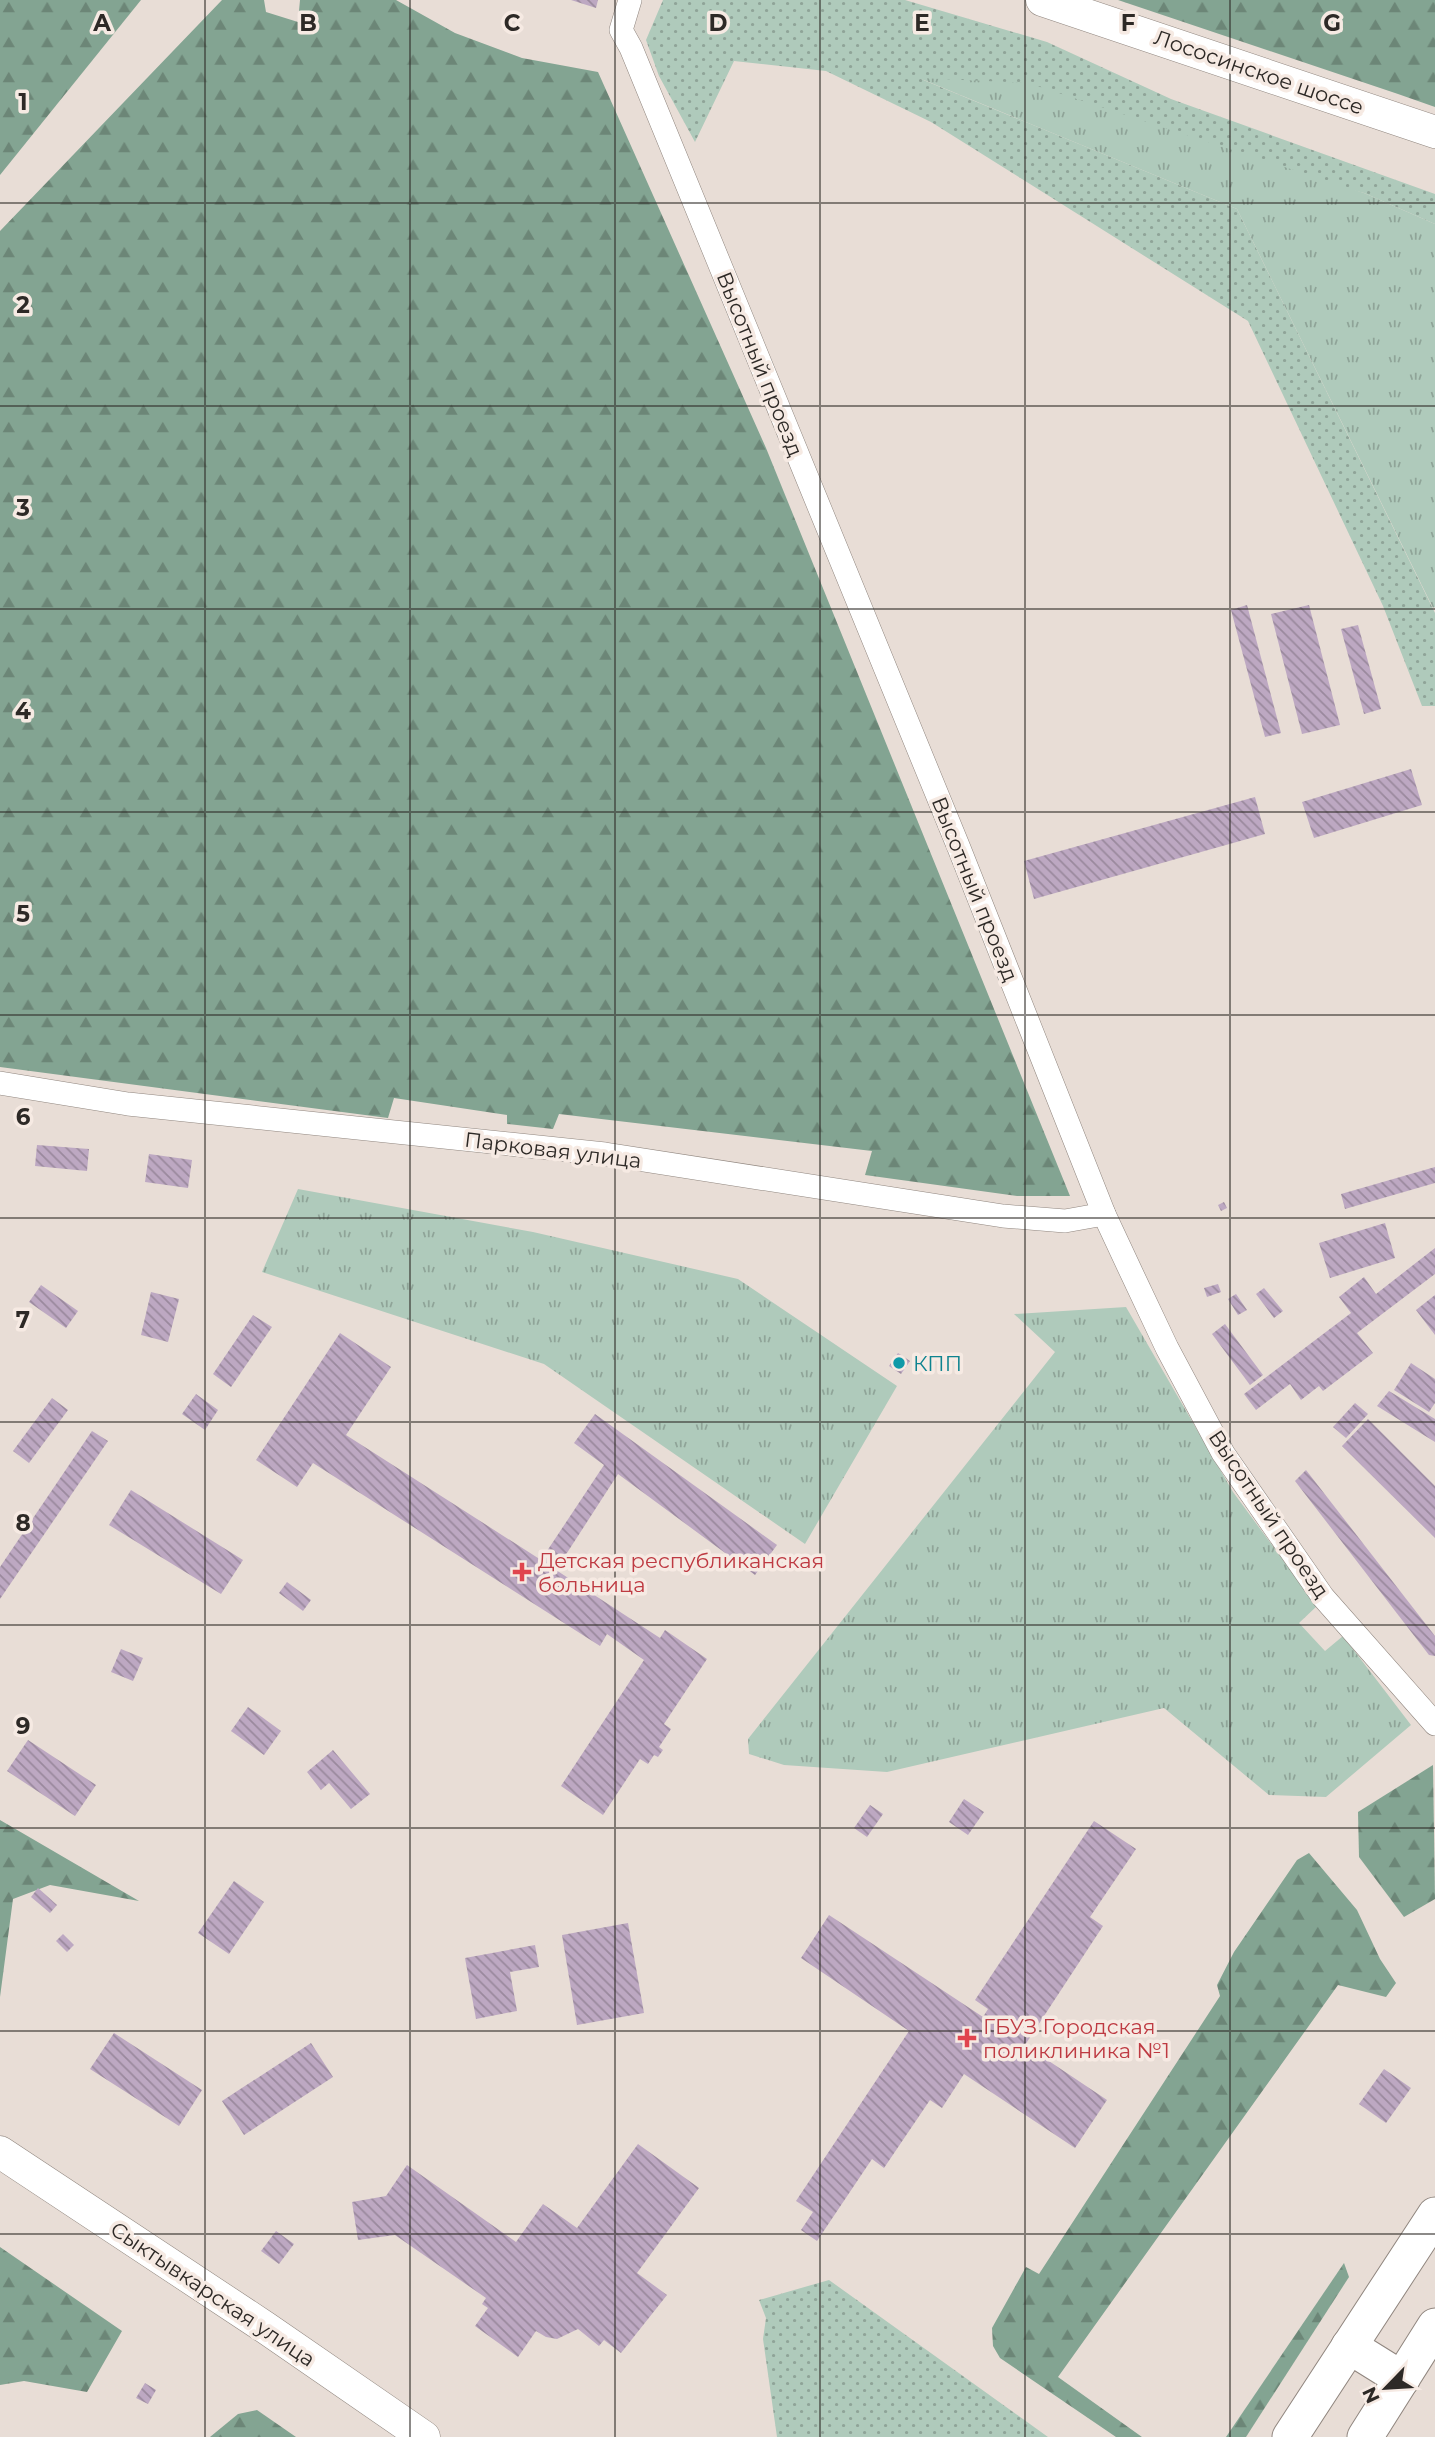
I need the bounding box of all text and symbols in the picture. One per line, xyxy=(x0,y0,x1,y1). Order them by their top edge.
text: A xyxy=(92,9,111,37)
text: B xyxy=(299,9,317,37)
text: C xyxy=(504,9,521,37)
text: D xyxy=(709,9,728,37)
text: E xyxy=(914,9,930,37)
text: F xyxy=(1121,9,1136,37)
text: G xyxy=(1323,9,1341,37)
street label: Лососинское шоссе xyxy=(1151,24,1367,120)
text: 1 xyxy=(18,88,28,116)
street label: Высотный проезд xyxy=(711,268,809,460)
text: 2 xyxy=(16,291,30,319)
text: 3 xyxy=(15,494,30,522)
text: 4 xyxy=(15,697,31,725)
street label: Высотный проезд xyxy=(926,793,1024,985)
text: 5 xyxy=(16,900,30,928)
text: 6 xyxy=(16,1103,31,1131)
street label: Парковая улица xyxy=(463,1127,643,1173)
text: 7 xyxy=(16,1306,30,1334)
place label: КПП xyxy=(913,1351,962,1376)
marker: КПП xyxy=(891,1355,907,1371)
street label: Высотный проезд xyxy=(1204,1425,1334,1603)
text: 8 xyxy=(15,1509,31,1537)
place label: Детская республиканская больница xyxy=(538,1548,824,1597)
marker: Детская республиканская больница xyxy=(512,1562,532,1582)
text: 9 xyxy=(16,1712,30,1740)
place label: ГБУЗ Городская поликлиника №1 xyxy=(983,2014,1170,2063)
marker: ГБУЗ Городская поликлиника №1 xyxy=(957,2028,977,2048)
street label: Сыктывкарская улица xyxy=(106,2216,320,2372)
north arrow xyxy=(1351,2353,1421,2423)
text: N xyxy=(1357,2383,1385,2407)

